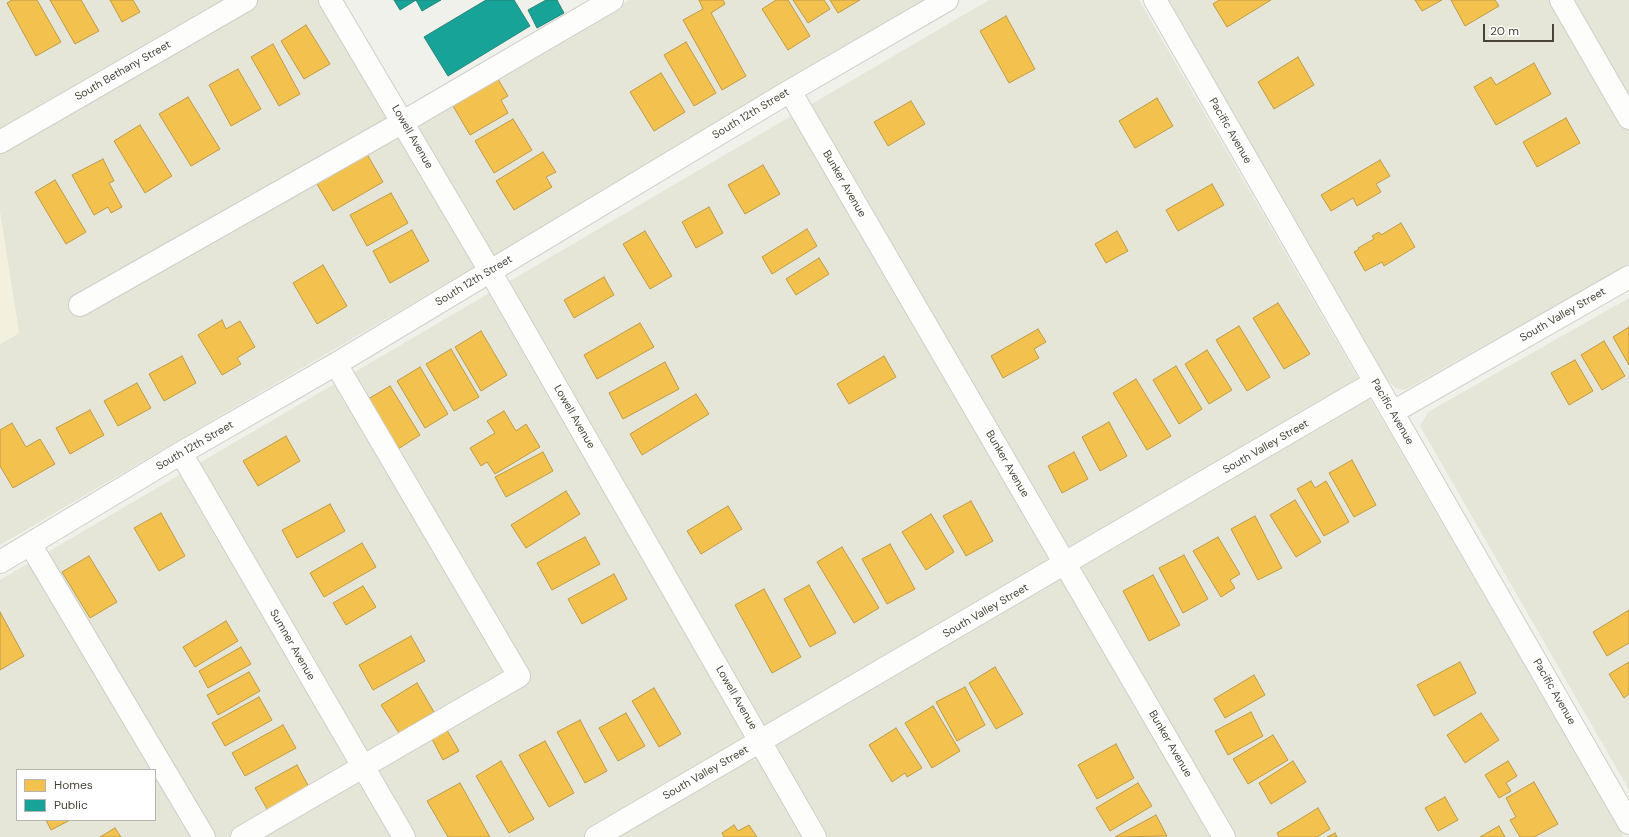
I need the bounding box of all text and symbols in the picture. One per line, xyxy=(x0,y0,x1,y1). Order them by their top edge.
scale bar xyxy=(1485,16,1556,42)
text: 20 m xyxy=(1490,23,1519,39)
street label: South Bethany Street xyxy=(73,38,173,104)
street label: South 12th Street xyxy=(710,86,792,142)
street label: Pacific Avenue xyxy=(1206,96,1254,166)
street label: Lowell Avenue xyxy=(388,103,436,171)
street label: Bunker Avenue xyxy=(820,148,868,220)
street label: South 12th Street xyxy=(433,253,515,309)
street label: South Valley Street xyxy=(1518,285,1608,345)
street label: Pacific Avenue xyxy=(1368,377,1416,447)
street label: Lowell Avenue xyxy=(550,383,598,451)
street label: South Valley Street xyxy=(1221,417,1311,477)
street label: South 12th Street xyxy=(154,418,236,474)
street label: Bunker Avenue xyxy=(983,428,1031,500)
street label: South Valley Street xyxy=(941,581,1031,641)
street label: Sumner Avenue xyxy=(266,607,318,683)
street label: Pacific Avenue xyxy=(1530,657,1578,727)
street label: Lowell Avenue xyxy=(712,664,760,732)
street label: Bunker Avenue xyxy=(1146,708,1194,780)
street label: South Valley Street xyxy=(661,743,751,803)
legend xyxy=(16,769,156,821)
text: Homes xyxy=(54,777,93,793)
text: Public xyxy=(54,797,88,813)

